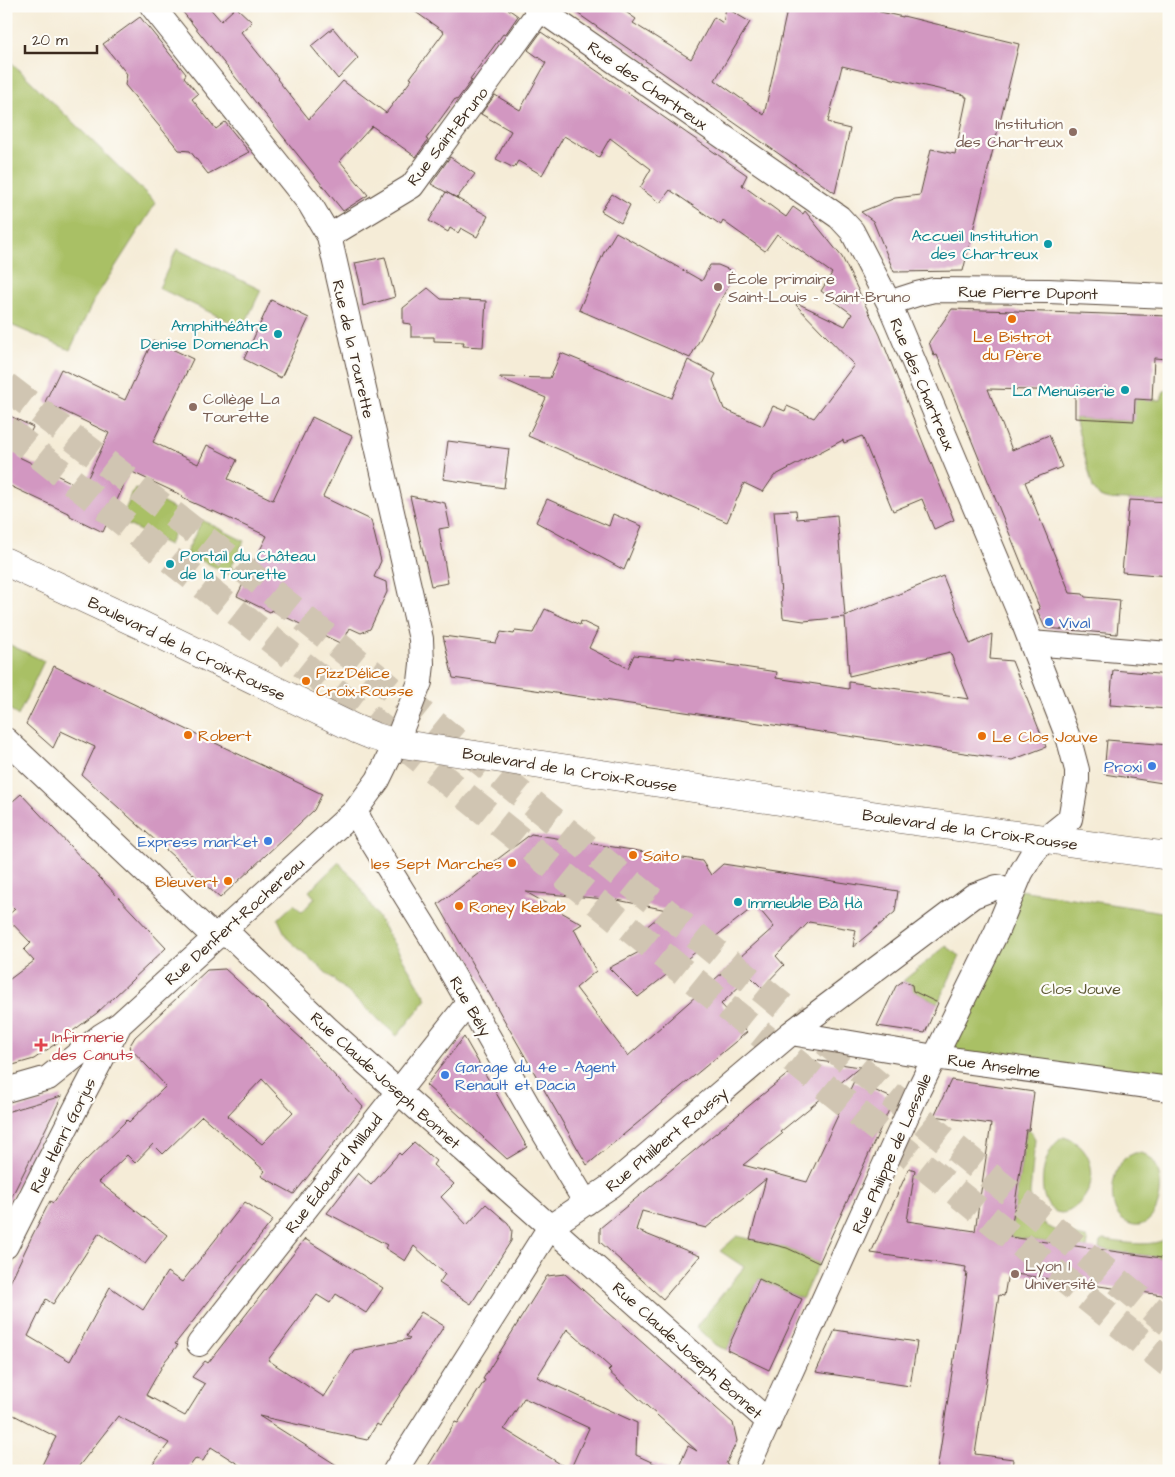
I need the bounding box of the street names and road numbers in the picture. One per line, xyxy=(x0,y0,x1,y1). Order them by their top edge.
street label: Rue des Chartreux xyxy=(583,36,712,136)
street label: Rue Saint-Bruno xyxy=(402,82,493,191)
street label: Rue de la Tourette xyxy=(326,278,380,421)
street label: Rue Pierre Dupont xyxy=(958,281,1098,305)
street label: Rue des Chartreux xyxy=(884,315,960,454)
street label: Boulevard de la Croix-Rousse xyxy=(84,591,289,707)
street label: Boulevard de la Croix-Rousse xyxy=(461,742,679,798)
street label: Boulevard de la Croix-Rousse xyxy=(861,804,1079,856)
street label: Rue Denfert-Rochereau xyxy=(160,853,309,990)
street label: Rue Bély xyxy=(443,972,496,1041)
street label: Rue Claude-Joseph Bonnet xyxy=(305,1007,466,1155)
street label: Rue Anselme xyxy=(946,1049,1042,1083)
street label: Rue Philippe de Lassalle xyxy=(847,1069,937,1237)
street label: Rue Henri Gorjus xyxy=(24,1074,101,1197)
street label: Rue Philibert Roussy xyxy=(601,1082,733,1198)
street label: Rue Édouard Millaud xyxy=(280,1109,387,1238)
street label: Rue Claude-Joseph Bonnet xyxy=(607,1277,768,1425)

